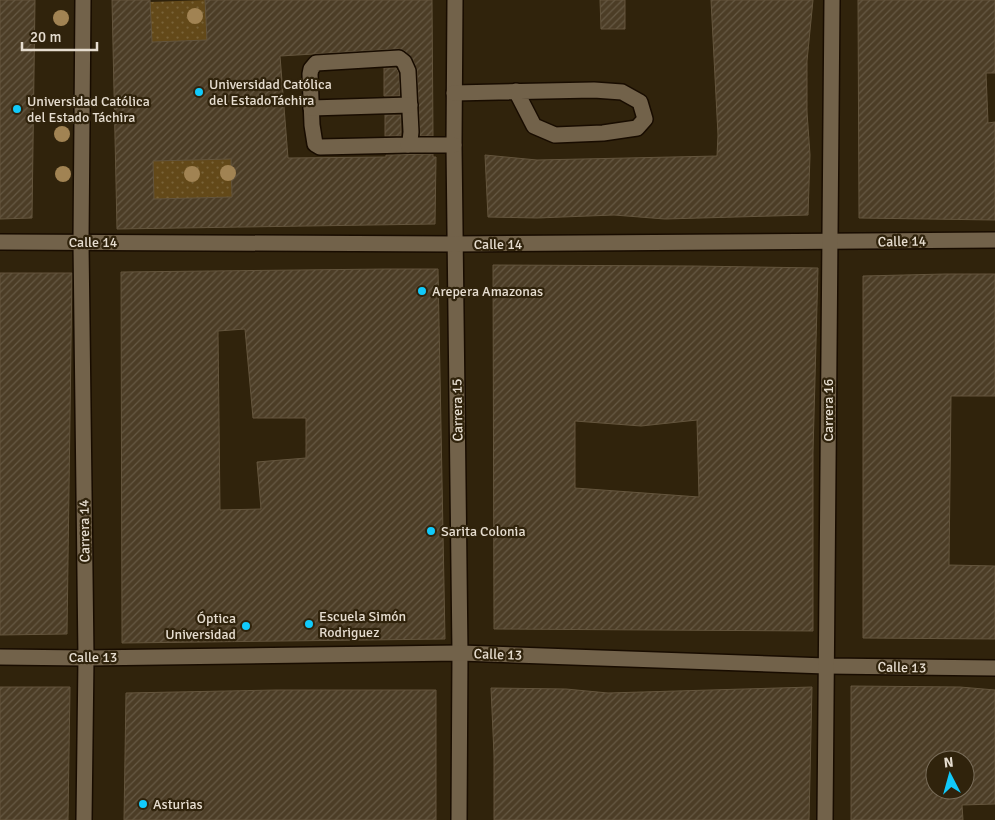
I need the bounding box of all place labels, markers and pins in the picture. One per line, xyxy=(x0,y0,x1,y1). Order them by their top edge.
place label: Universidad Católica del EstadoTáchira xyxy=(209,76,332,109)
marker: Universidad Católica del EstadoTáchira xyxy=(193,86,205,98)
place label: Universidad Católica del Estado Táchira xyxy=(27,93,150,126)
marker: Universidad Católica del Estado Táchira xyxy=(11,103,23,115)
place label: Arepera Amazonas xyxy=(432,283,543,300)
marker: Arepera Amazonas xyxy=(416,285,428,297)
place label: Sarita Colonia xyxy=(441,523,525,540)
marker: Sarita Colonia xyxy=(425,525,437,537)
place label: Escuela Simón Rodriguez xyxy=(319,608,406,641)
place label: Óptica Universidad xyxy=(165,610,236,643)
marker: Escuela Simón Rodriguez xyxy=(303,618,315,630)
marker: Óptica Universidad xyxy=(240,620,252,632)
place label: Asturias xyxy=(153,796,203,813)
marker: Asturias xyxy=(137,798,149,810)

